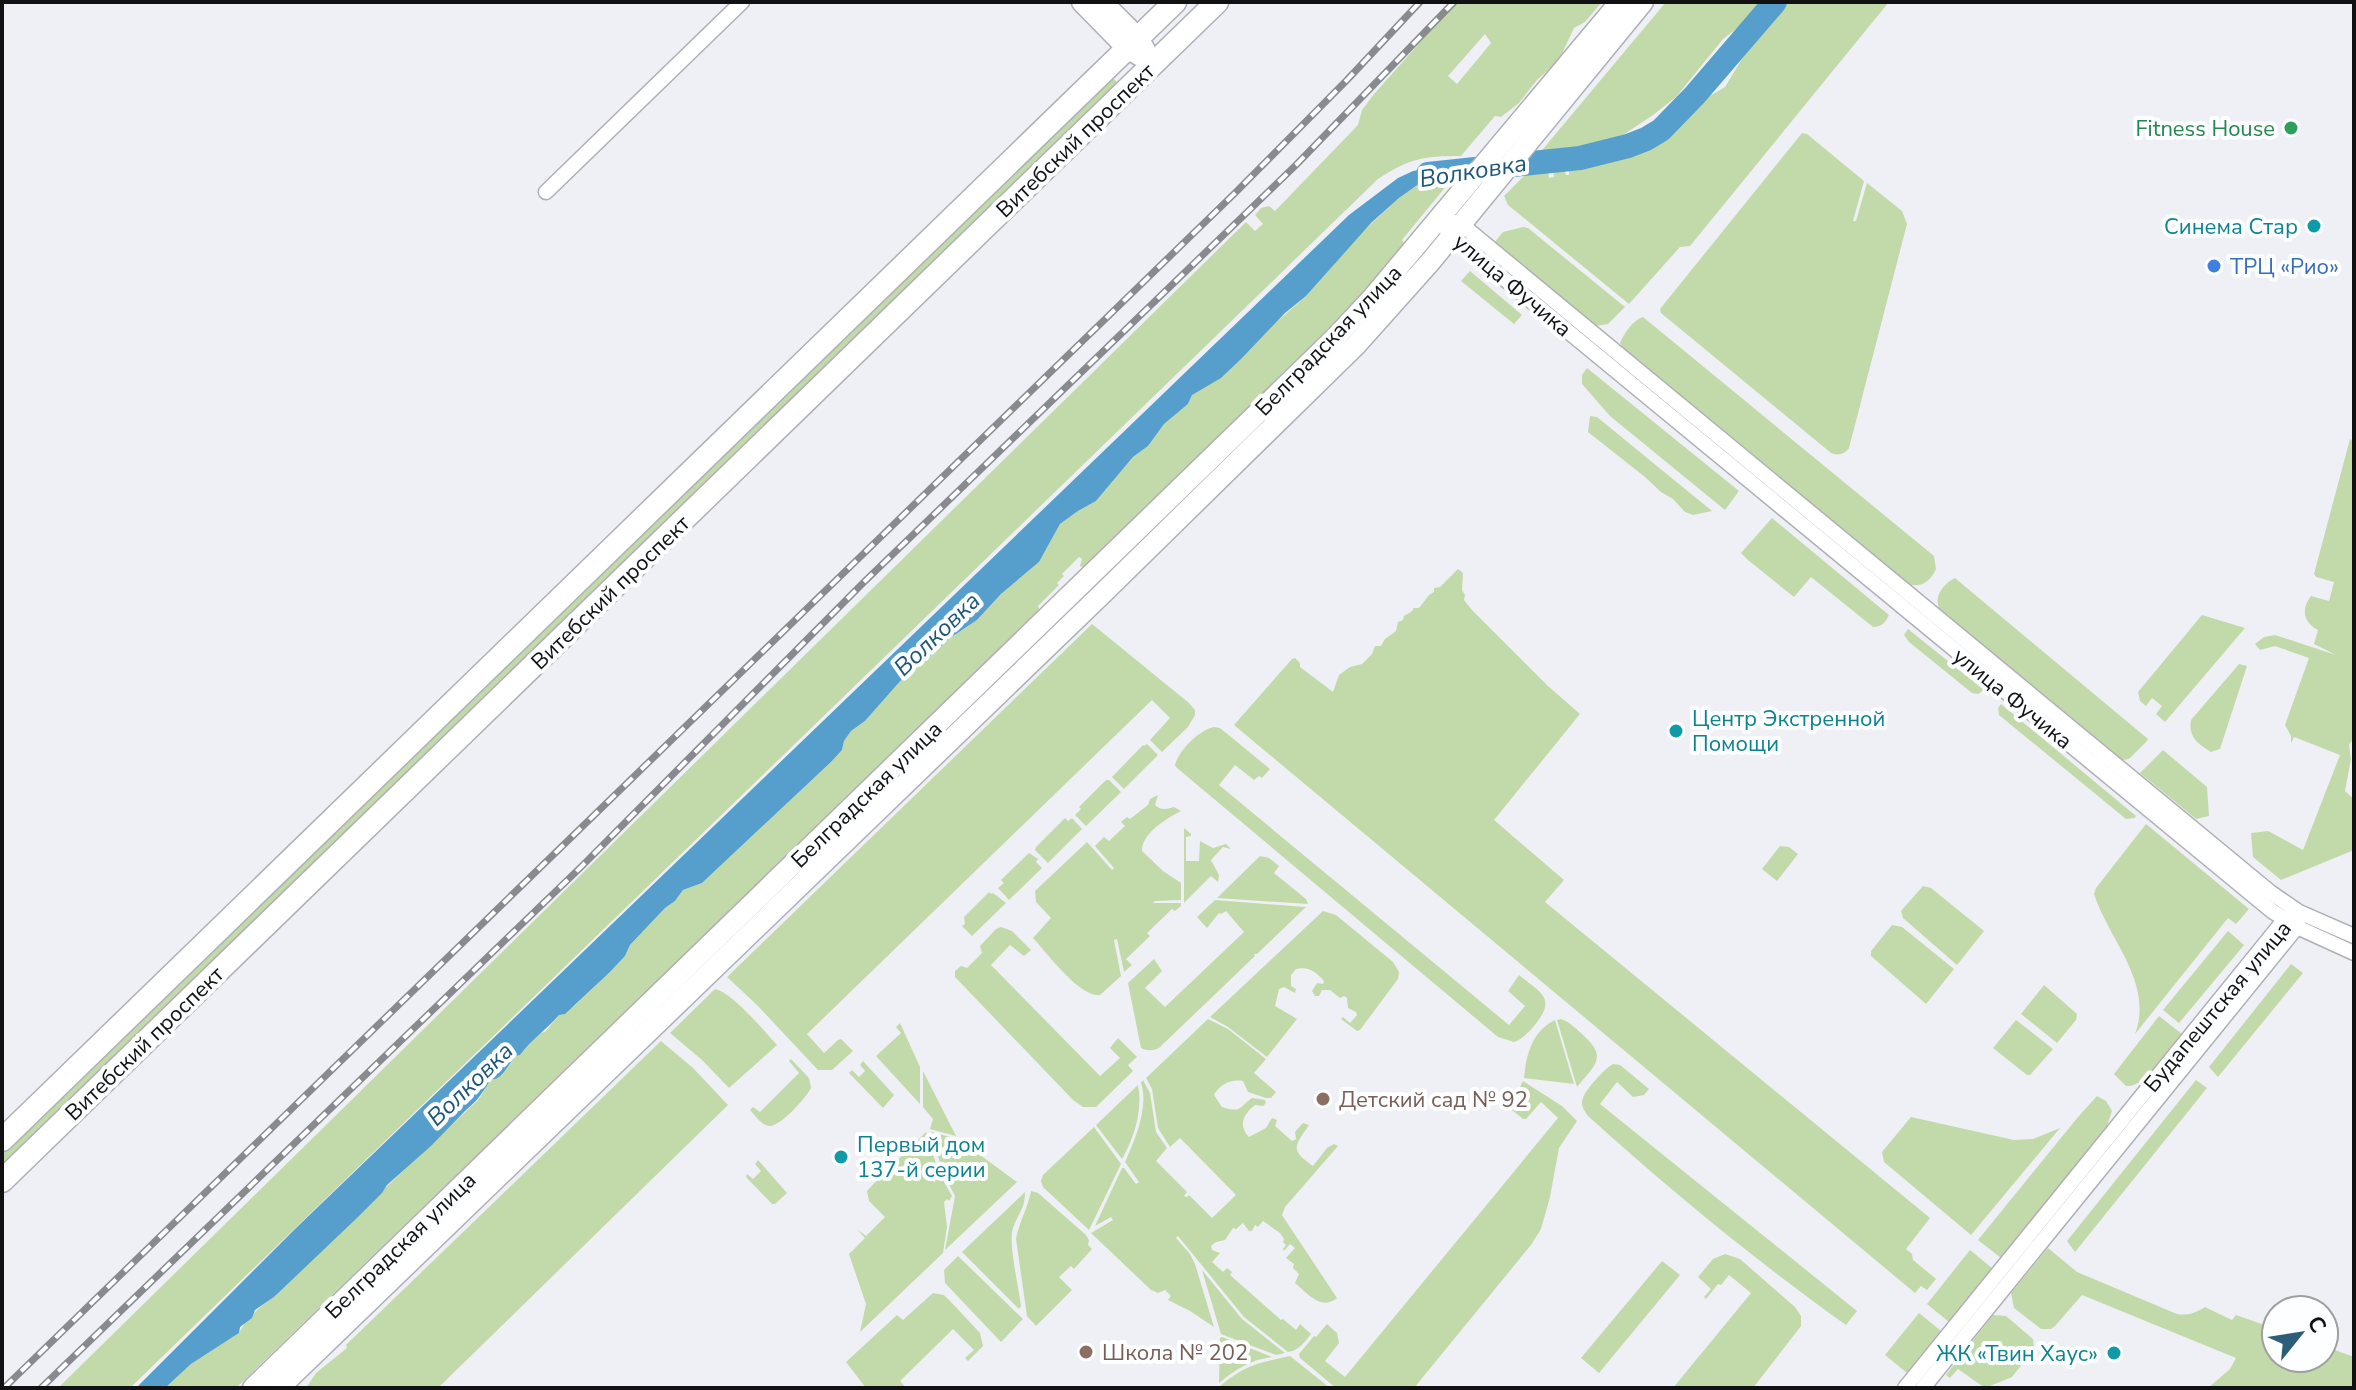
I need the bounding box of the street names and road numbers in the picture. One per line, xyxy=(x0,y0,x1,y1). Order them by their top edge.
street label: Витебский проспект xyxy=(990,57,1162,224)
street label: улица Фучика xyxy=(1447,227,1578,344)
street label: Белградская улица xyxy=(1249,259,1409,423)
street label: Витебский проспект xyxy=(525,509,697,676)
street label: улица Фучика xyxy=(1946,641,2078,756)
street label: Белградская улица xyxy=(785,715,949,875)
street label: Будапештская улица xyxy=(2137,914,2299,1099)
street label: Витебский проспект xyxy=(59,960,231,1127)
street label: Белградская улица xyxy=(319,1166,483,1326)

